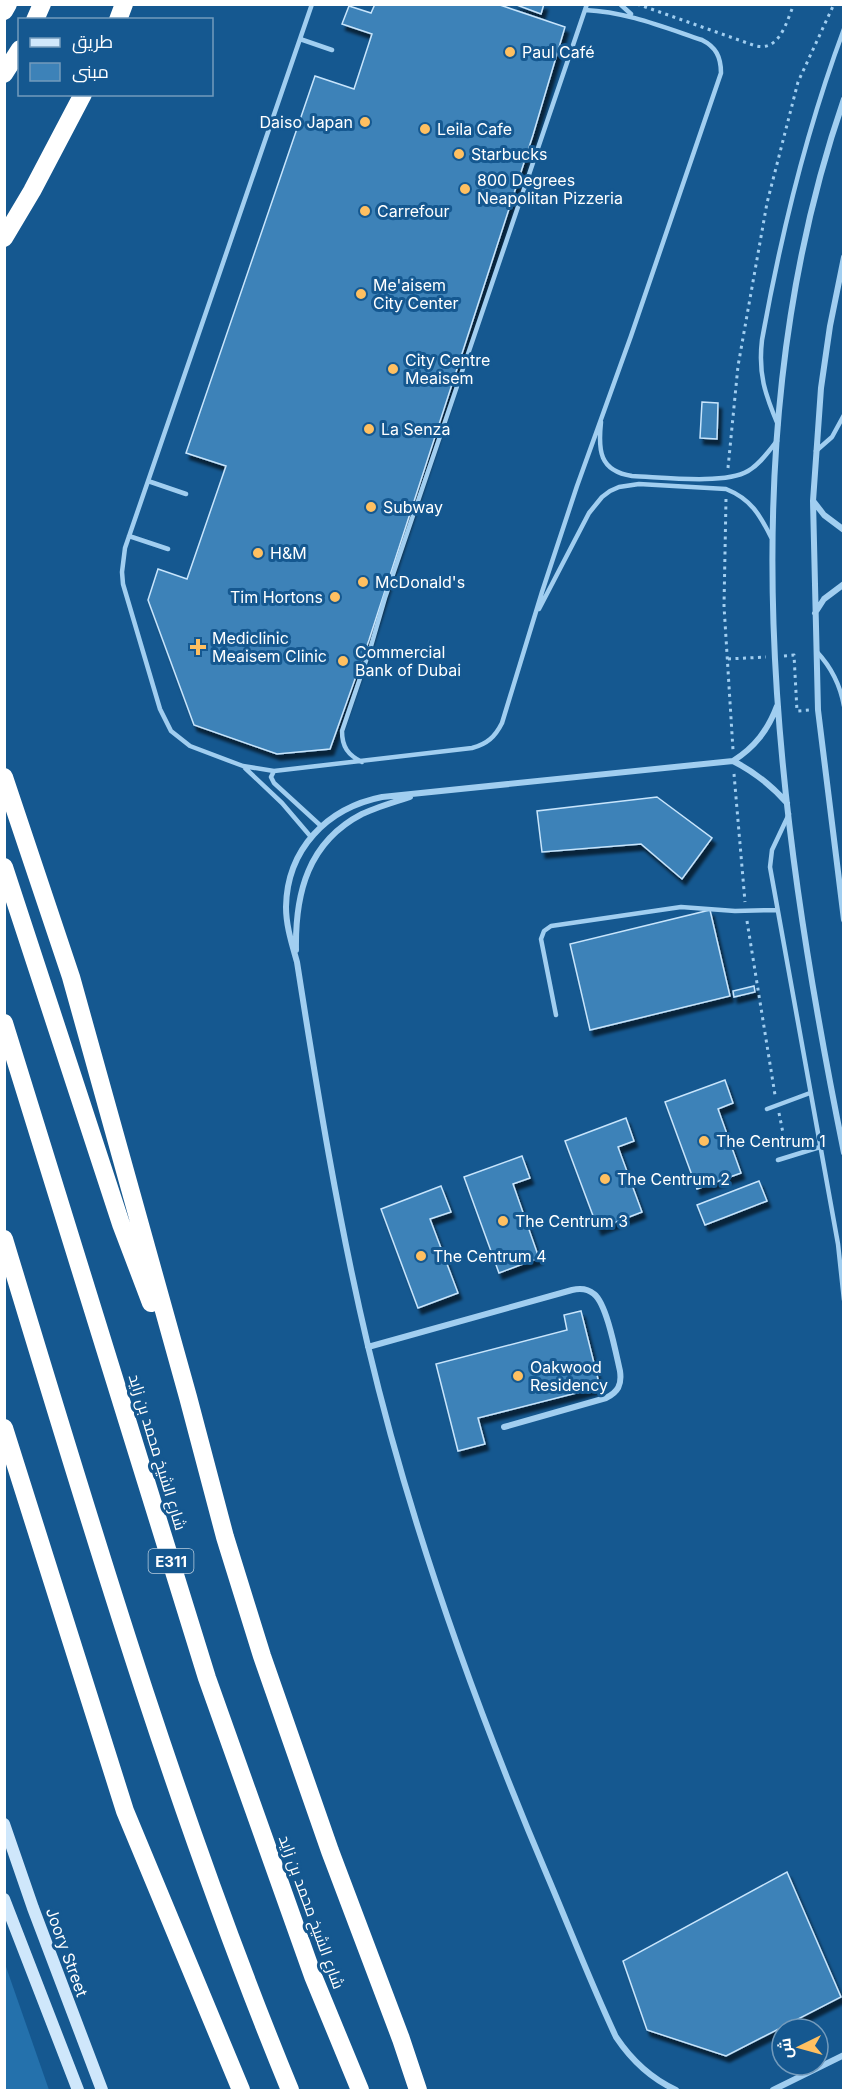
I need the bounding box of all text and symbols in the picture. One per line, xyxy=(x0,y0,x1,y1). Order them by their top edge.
legend xyxy=(18,18,213,96)
text: طريق xyxy=(72,31,113,54)
place label: Paul Café xyxy=(522,42,595,62)
marker: Paul Café xyxy=(503,45,517,59)
text: مبنى xyxy=(72,61,109,83)
place label: Daiso Japan xyxy=(260,112,353,132)
marker: Daiso Japan xyxy=(358,115,372,129)
place label: Leila Cafe xyxy=(437,119,512,139)
marker: Leila Cafe xyxy=(418,122,432,136)
place label: Starbucks xyxy=(471,144,547,164)
marker: Starbucks xyxy=(452,147,466,161)
place label: 800 Degrees Neapolitan Pizzeria xyxy=(477,170,623,208)
marker: 800 Degrees Neapolitan Pizzeria xyxy=(458,182,472,196)
place label: Carrefour xyxy=(377,201,450,221)
marker: Carrefour xyxy=(358,204,372,218)
place label: Me'aisem City Center xyxy=(373,275,459,313)
marker: Me'aisem City Center xyxy=(354,287,368,301)
place label: City Centre Meaisem xyxy=(405,350,490,388)
marker: City Centre Meaisem xyxy=(386,362,400,376)
place label: La Senza xyxy=(381,419,450,439)
marker: La Senza xyxy=(362,422,376,436)
place label: Subway xyxy=(383,497,443,517)
marker: Subway xyxy=(364,500,378,514)
place label: H&M xyxy=(270,543,307,563)
marker: H&M xyxy=(251,546,265,560)
place label: McDonald's xyxy=(375,572,465,592)
marker: McDonald's xyxy=(356,575,370,589)
place label: Tim Hortons xyxy=(230,587,323,607)
marker: Tim Hortons xyxy=(328,590,342,604)
place label: Mediclinic Meaisem Clinic xyxy=(212,628,327,666)
marker: Mediclinic Meaisem Clinic xyxy=(189,638,207,656)
place label: Commercial Bank of Dubai xyxy=(355,642,461,680)
marker: Commercial Bank of Dubai xyxy=(336,654,350,668)
place label: The Centrum 1 xyxy=(716,1131,826,1151)
marker: The Centrum 1 xyxy=(697,1134,711,1148)
place label: The Centrum 2 xyxy=(617,1169,730,1189)
marker: The Centrum 2 xyxy=(598,1172,612,1186)
place label: The Centrum 3 xyxy=(515,1211,628,1231)
marker: The Centrum 3 xyxy=(496,1214,510,1228)
place label: The Centrum 4 xyxy=(433,1246,547,1266)
marker: The Centrum 4 xyxy=(414,1249,428,1263)
place label: Oakwood Residency xyxy=(530,1357,608,1395)
marker: Oakwood Residency xyxy=(511,1369,525,1383)
street label: شارع الشيخ محمد بن زايد xyxy=(123,1371,191,1533)
road number: E311 xyxy=(148,1549,194,1573)
street label: شارع الشيخ محمد بن زايد xyxy=(273,1832,349,1992)
street label: Joory Street xyxy=(42,1905,92,1999)
north arrow xyxy=(770,2017,830,2077)
text: ش xyxy=(774,2037,796,2059)

